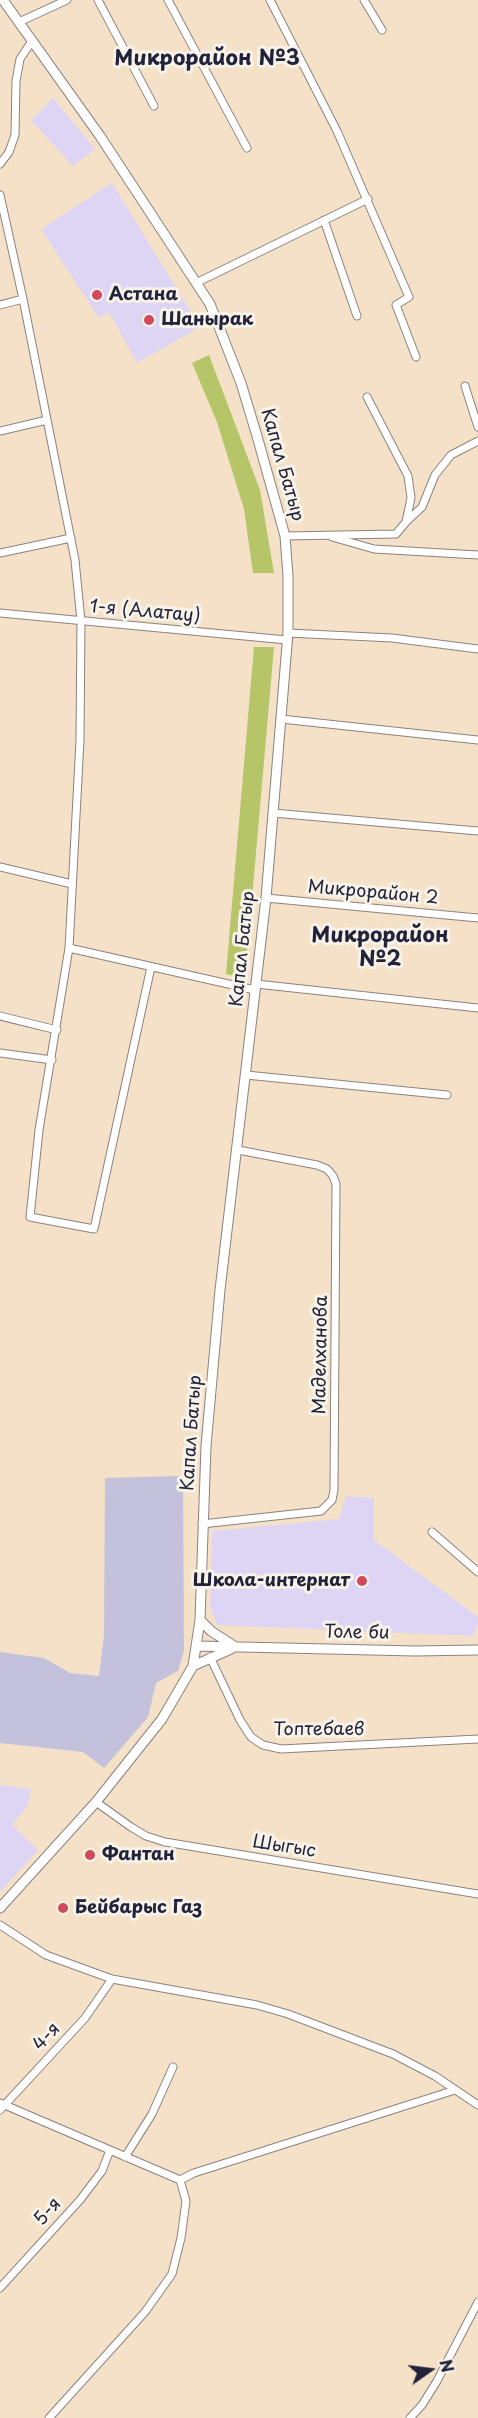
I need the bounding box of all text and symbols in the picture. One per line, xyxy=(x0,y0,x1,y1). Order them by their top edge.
district label: Микрорайон №3 xyxy=(114,46,300,72)
place label: Астана xyxy=(109,284,178,306)
marker: Астана xyxy=(90,288,104,302)
place label: Шанырак xyxy=(161,309,253,331)
marker: Шанырак xyxy=(142,313,156,327)
street label: Капал Батыр xyxy=(256,406,308,524)
street label: 1-я (Алатау) xyxy=(89,596,201,628)
street label: Микрорайон 2 xyxy=(307,877,439,909)
street label: Капал Батыр xyxy=(226,890,260,1008)
district label: Микрорайон №2 xyxy=(311,923,449,973)
street label: Маделханова xyxy=(309,1295,333,1415)
street label: Капал Батыр xyxy=(177,1374,207,1492)
place label: Школа-интернат xyxy=(193,1570,350,1592)
marker: Школа-интернат xyxy=(355,1574,369,1588)
street label: Толе би xyxy=(324,1622,390,1644)
street label: Топтебаев xyxy=(274,1719,364,1741)
street label: Шыгыс xyxy=(251,1831,317,1863)
place label: Фантан xyxy=(102,1844,175,1866)
marker: Фантан xyxy=(83,1848,97,1862)
place label: Бейбарыс Газ xyxy=(75,1897,202,1919)
marker: Бейбарыс Газ xyxy=(56,1901,70,1915)
street label: 4-я xyxy=(29,2019,65,2055)
street label: 5-я xyxy=(30,2194,66,2230)
north arrow xyxy=(400,2340,460,2400)
text: N xyxy=(434,2357,461,2375)

